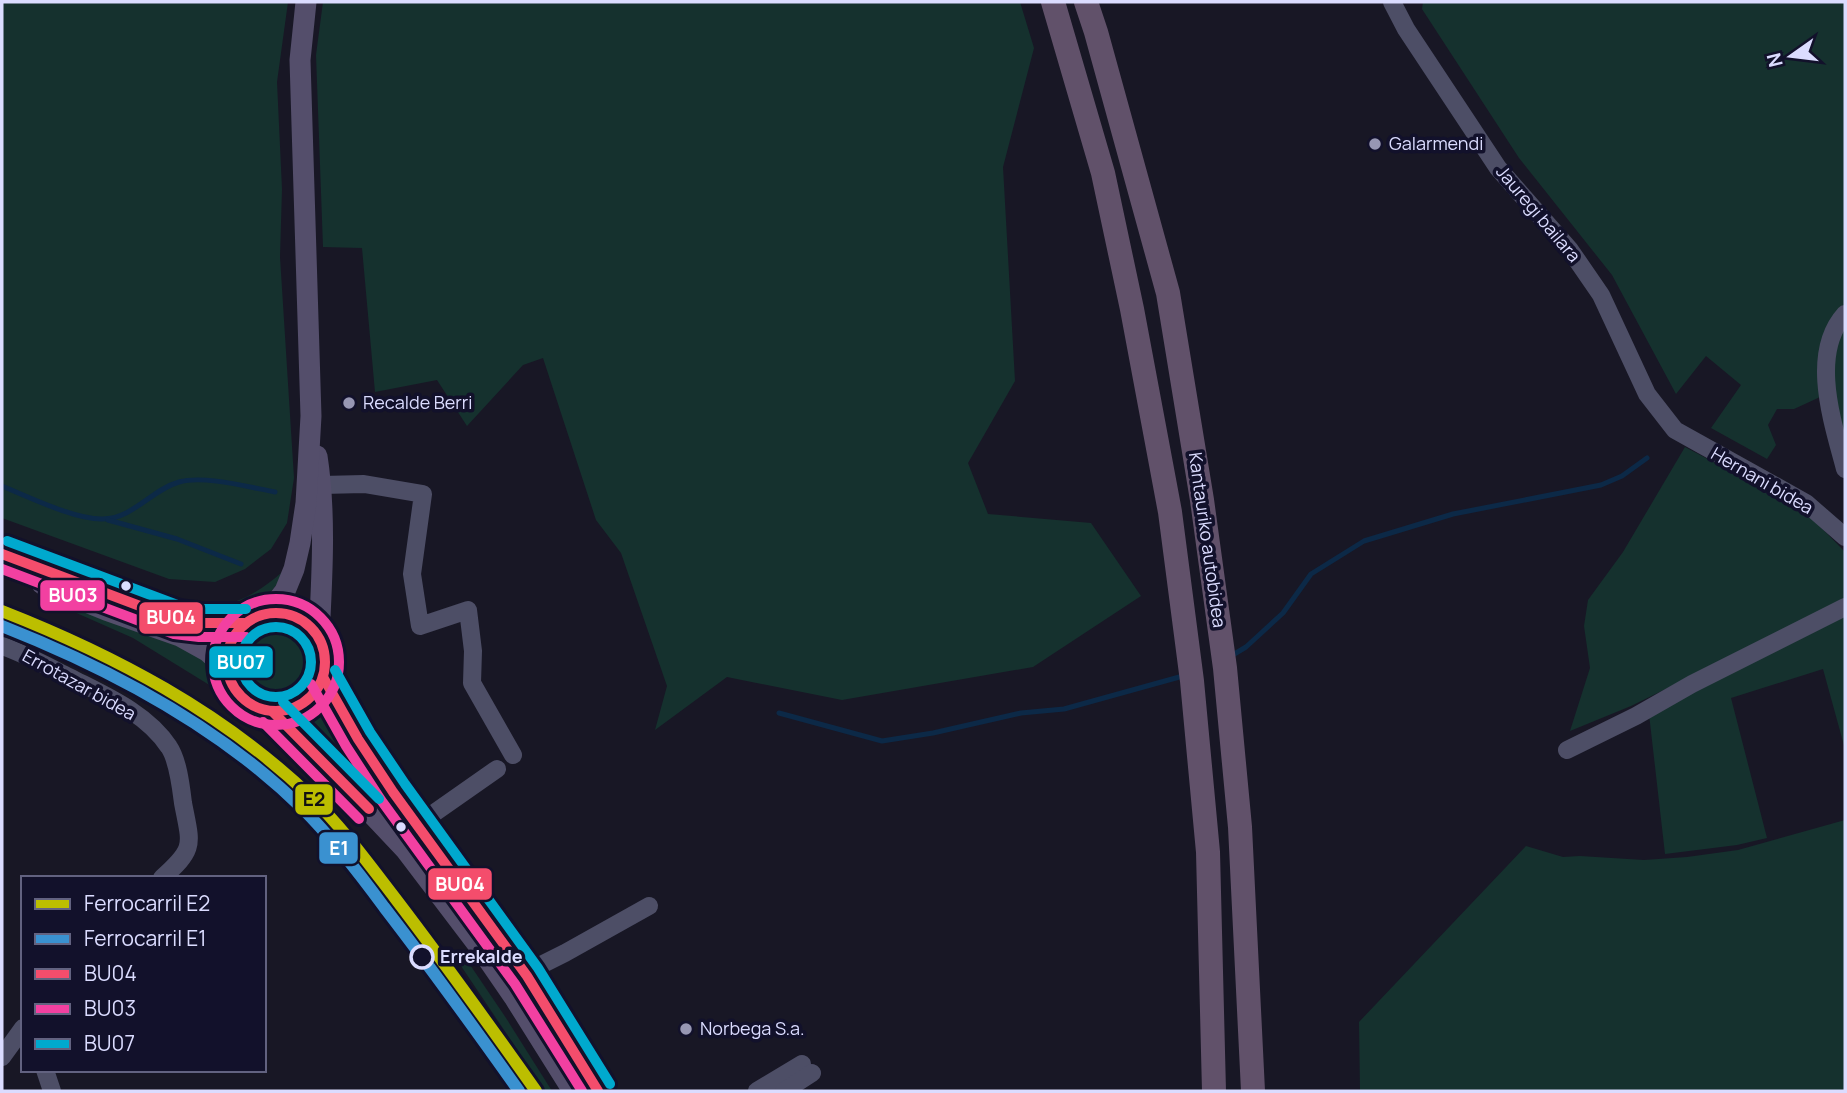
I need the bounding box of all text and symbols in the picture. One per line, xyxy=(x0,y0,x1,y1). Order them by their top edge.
north arrow xyxy=(1756,21,1826,91)
text: N xyxy=(1760,50,1789,70)
place label: Galarmendi xyxy=(1389,131,1483,155)
marker: Galarmendi xyxy=(1367,136,1383,152)
street label: Jauregi bailara xyxy=(1491,160,1586,267)
place label: Recalde Berri xyxy=(363,390,473,414)
marker: Recalde Berri xyxy=(341,395,357,411)
street label: Hernani bidea xyxy=(1707,441,1818,519)
street label: Kantauriko autobidea xyxy=(1184,451,1232,629)
line badge: BU03 xyxy=(39,579,106,612)
unlabelled marker xyxy=(119,579,133,593)
text: BU03 xyxy=(48,582,98,608)
line badge: BU04 xyxy=(138,601,204,635)
text: BU04 xyxy=(146,604,196,630)
street label: Errotazar bidea xyxy=(19,643,140,725)
line badge: BU07 xyxy=(208,645,274,679)
text: BU07 xyxy=(217,649,265,675)
line badge: E2 xyxy=(294,783,334,816)
text: E2 xyxy=(303,786,325,812)
unlabelled marker xyxy=(394,820,408,834)
line badge: E1 xyxy=(318,831,359,865)
text: E1 xyxy=(329,835,349,861)
line badge: BU04 xyxy=(427,867,493,901)
text: BU04 xyxy=(435,871,485,897)
legend xyxy=(21,876,266,1072)
text: Ferrocarril E2 xyxy=(84,889,210,917)
text: Ferrocarril E1 xyxy=(84,924,206,952)
place label: Errekalde xyxy=(440,944,523,968)
marker: Errekalde xyxy=(410,945,434,969)
text: BU04 xyxy=(84,959,137,987)
text: BU03 xyxy=(84,994,136,1022)
place label: Norbega S.a. xyxy=(700,1016,805,1040)
marker: Norbega S.a. xyxy=(678,1021,694,1037)
text: BU07 xyxy=(84,1029,135,1057)

